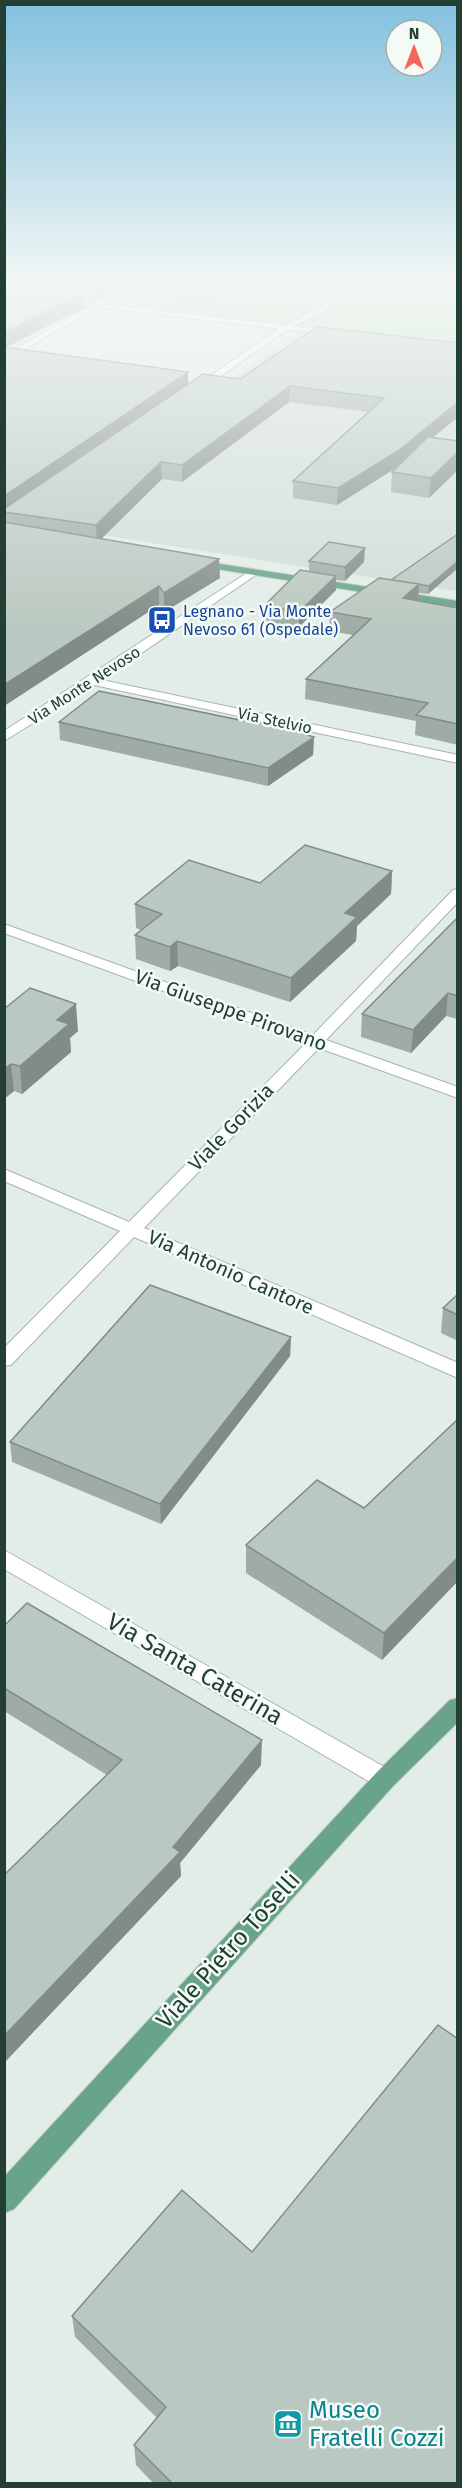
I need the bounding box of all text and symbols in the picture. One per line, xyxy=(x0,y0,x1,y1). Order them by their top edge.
north arrow xyxy=(384,18,444,78)
text: N xyxy=(409,24,419,43)
place label: Legnano - Via Monte Nevoso 61 (Ospedale) xyxy=(183,602,338,639)
bus stop icon: Legnano - Via Monte Nevoso 61 (Ospedale) xyxy=(146,604,178,636)
street label: Via Monte Nevoso xyxy=(25,642,144,729)
street label: Via Stelvio xyxy=(236,703,314,738)
street label: Via Giuseppe Pirovano xyxy=(132,964,330,1056)
street label: Viale Gorizia xyxy=(183,1078,279,1176)
street label: Via Antonio Cantore xyxy=(144,1225,318,1319)
street label: Via Santa Caterina xyxy=(102,1607,288,1731)
street label: Viale Pietro Toselli xyxy=(150,1866,306,2034)
place label: Museo Fratelli Cozzi xyxy=(309,2396,445,2452)
museum icon: Museo Fratelli Cozzi xyxy=(272,2408,304,2440)

